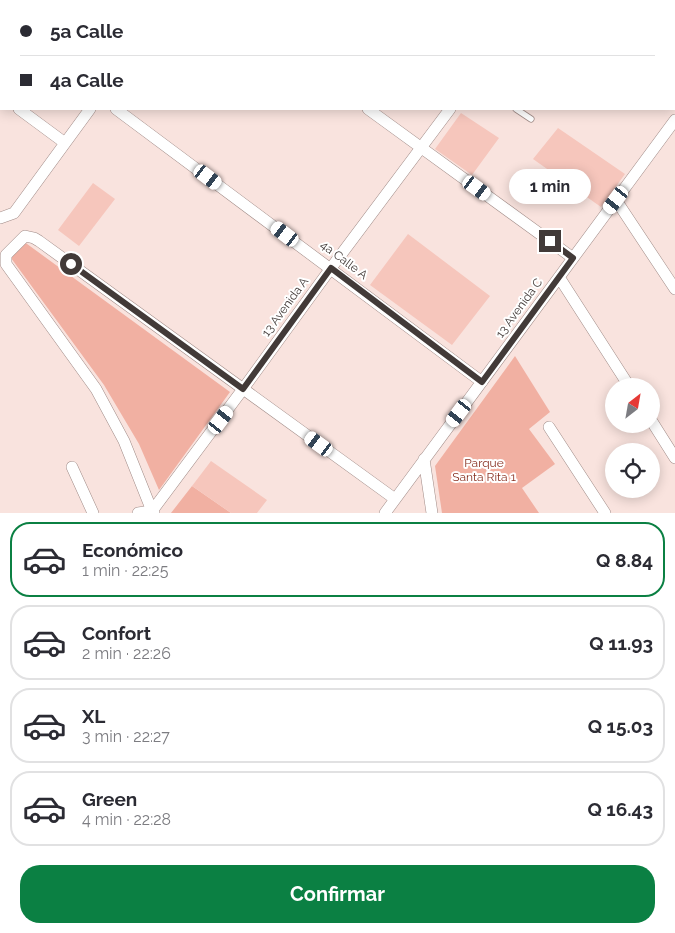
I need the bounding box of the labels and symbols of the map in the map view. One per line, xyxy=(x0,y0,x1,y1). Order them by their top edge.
car xyxy=(191,162,224,192)
callout: 1 min xyxy=(509,168,591,204)
car xyxy=(460,173,493,203)
car xyxy=(600,184,631,216)
car xyxy=(268,219,301,249)
route end xyxy=(539,230,561,252)
street label: 4a Calle A xyxy=(318,238,370,282)
route start xyxy=(60,253,82,275)
street label: 13 Avenida A xyxy=(259,275,311,339)
street label: 13 Avenida C xyxy=(493,276,545,340)
north arrow xyxy=(605,378,660,432)
car xyxy=(443,397,474,429)
car xyxy=(205,404,236,436)
car xyxy=(302,429,335,459)
park label: Parque Santa Rita 1 xyxy=(452,456,516,484)

